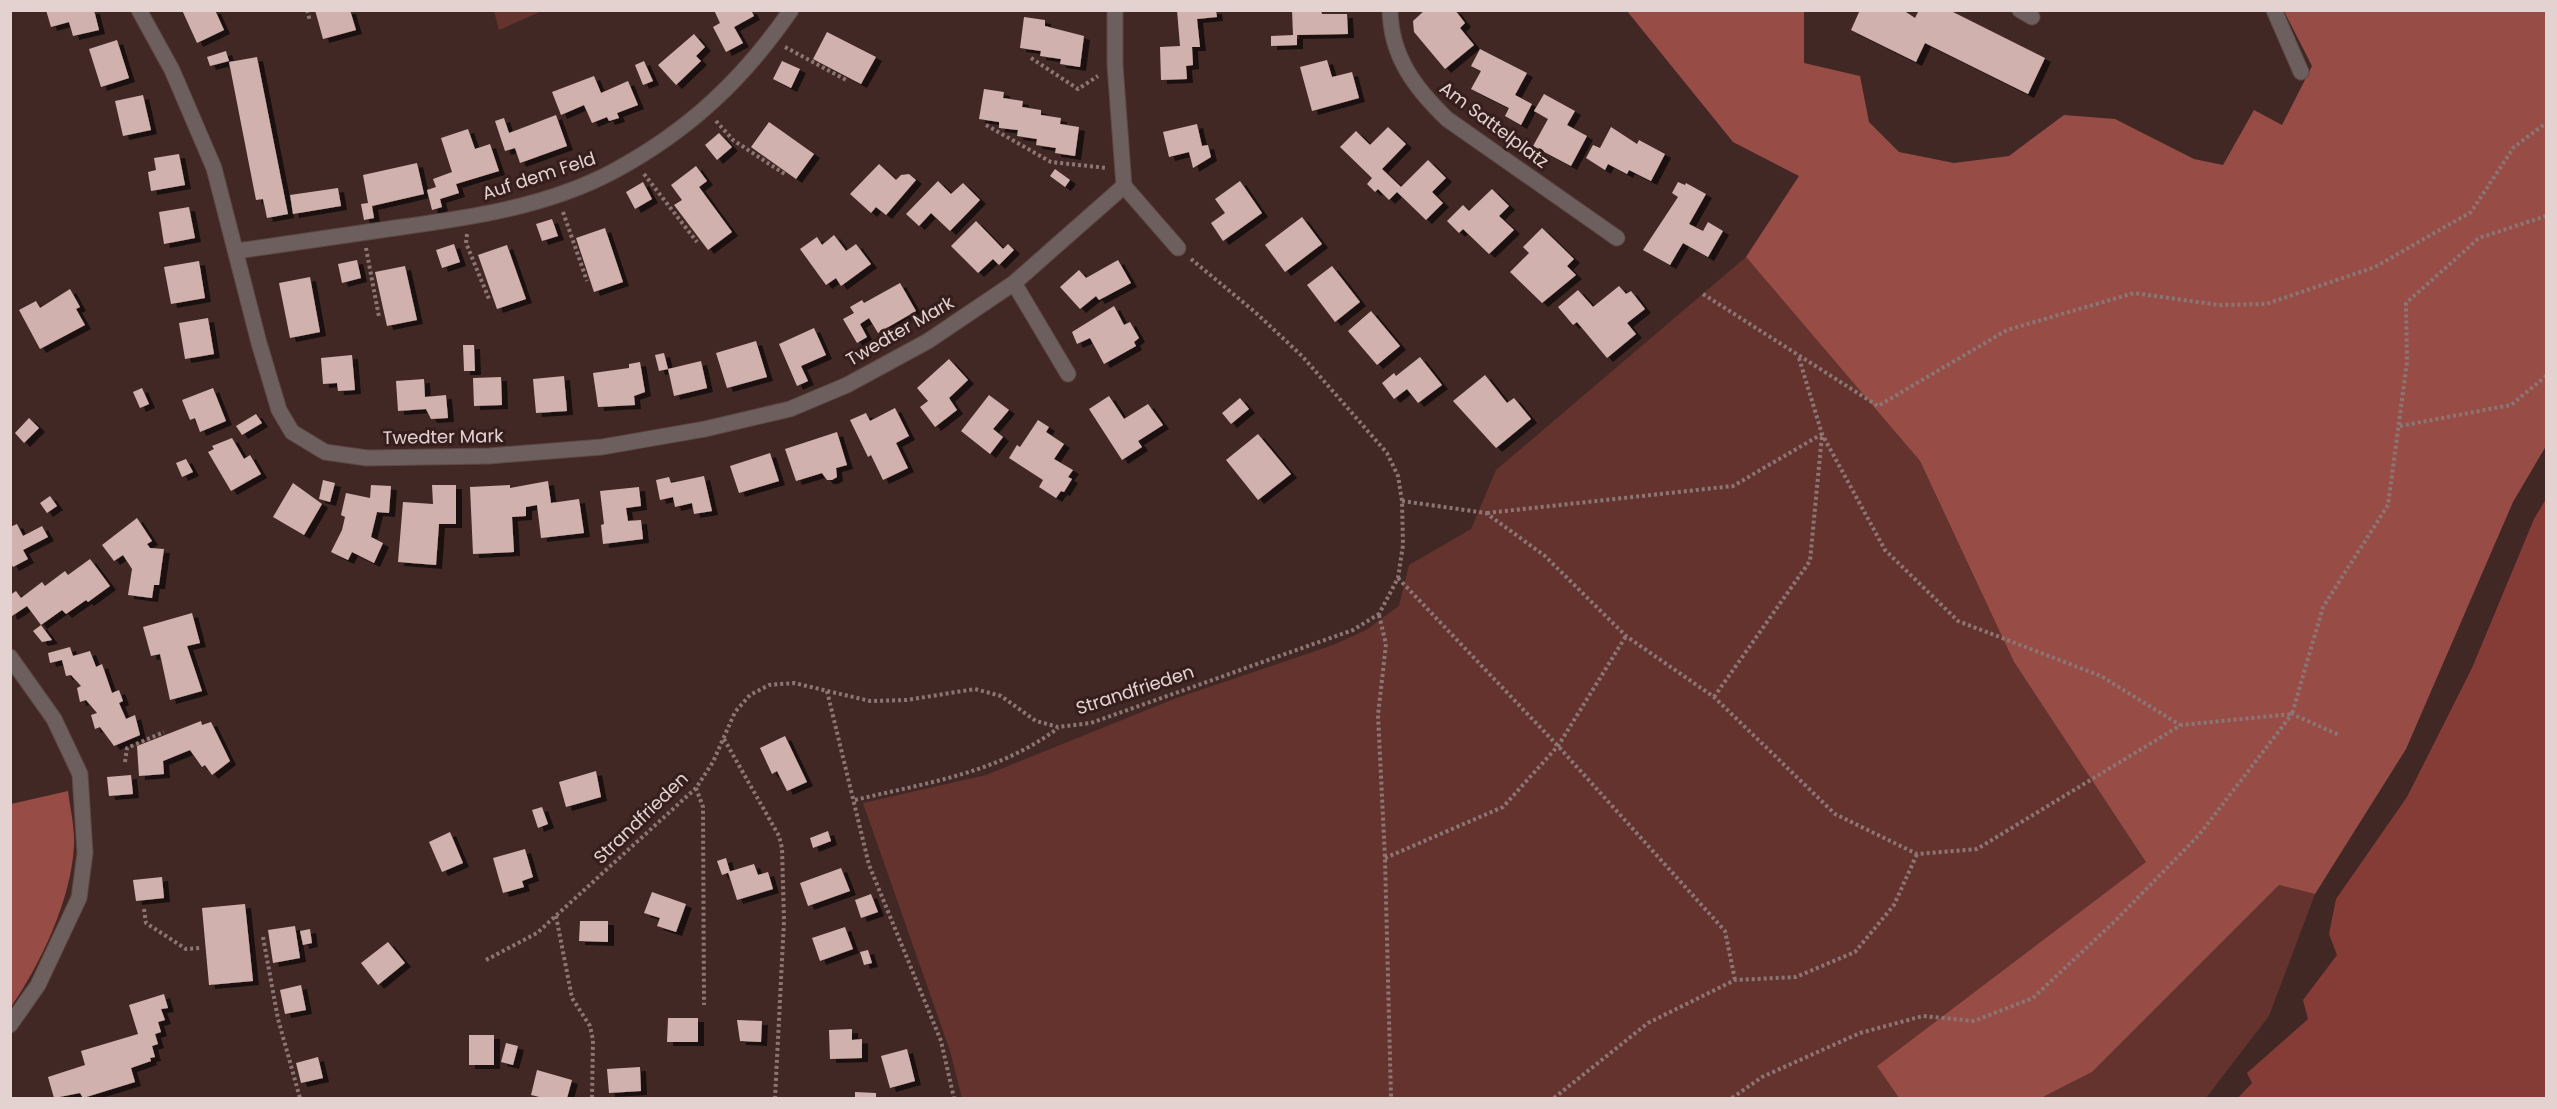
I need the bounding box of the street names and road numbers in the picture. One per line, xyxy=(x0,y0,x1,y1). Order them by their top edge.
street label: Am Sattelplatz xyxy=(1435,75,1554,174)
street label: Auf dem Feld xyxy=(479,145,599,206)
street label: Twedter Mark xyxy=(841,289,959,372)
street label: Twedter Mark xyxy=(382,423,504,450)
street label: Strandfrieden xyxy=(1073,659,1197,720)
street label: Strandfrieden xyxy=(588,766,693,869)

